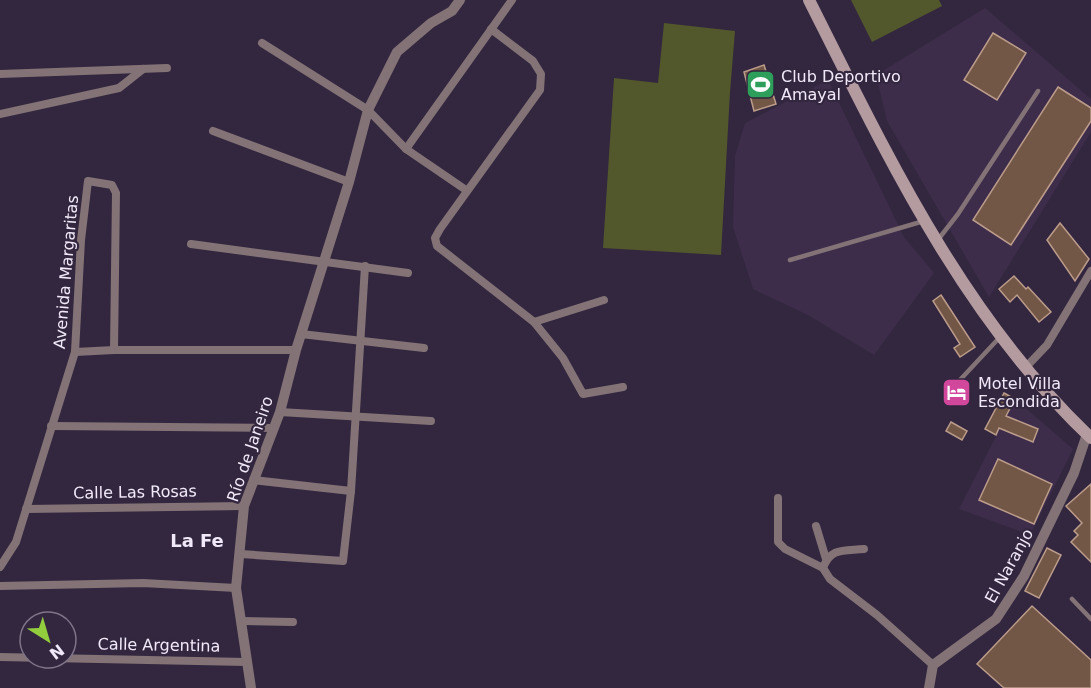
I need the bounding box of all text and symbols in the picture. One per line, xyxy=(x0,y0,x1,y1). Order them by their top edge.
place label: Club Deportivo Amayal xyxy=(781,67,901,104)
sports icon: Club Deportivo Amayal xyxy=(744,69,776,101)
street label: Avenida Margaritas xyxy=(50,194,82,350)
place label: Motel Villa Escondida xyxy=(978,374,1061,411)
hotel icon: Motel Villa Escondida xyxy=(941,376,973,408)
street label: Río de Janeiro xyxy=(223,394,277,504)
street label: Calle Las Rosas xyxy=(73,481,197,503)
street label: El Naranjo xyxy=(981,525,1037,607)
district label: La Fe xyxy=(170,530,224,551)
north arrow xyxy=(18,610,78,670)
street label: Calle Argentina xyxy=(97,634,221,656)
text: N xyxy=(46,640,68,663)

